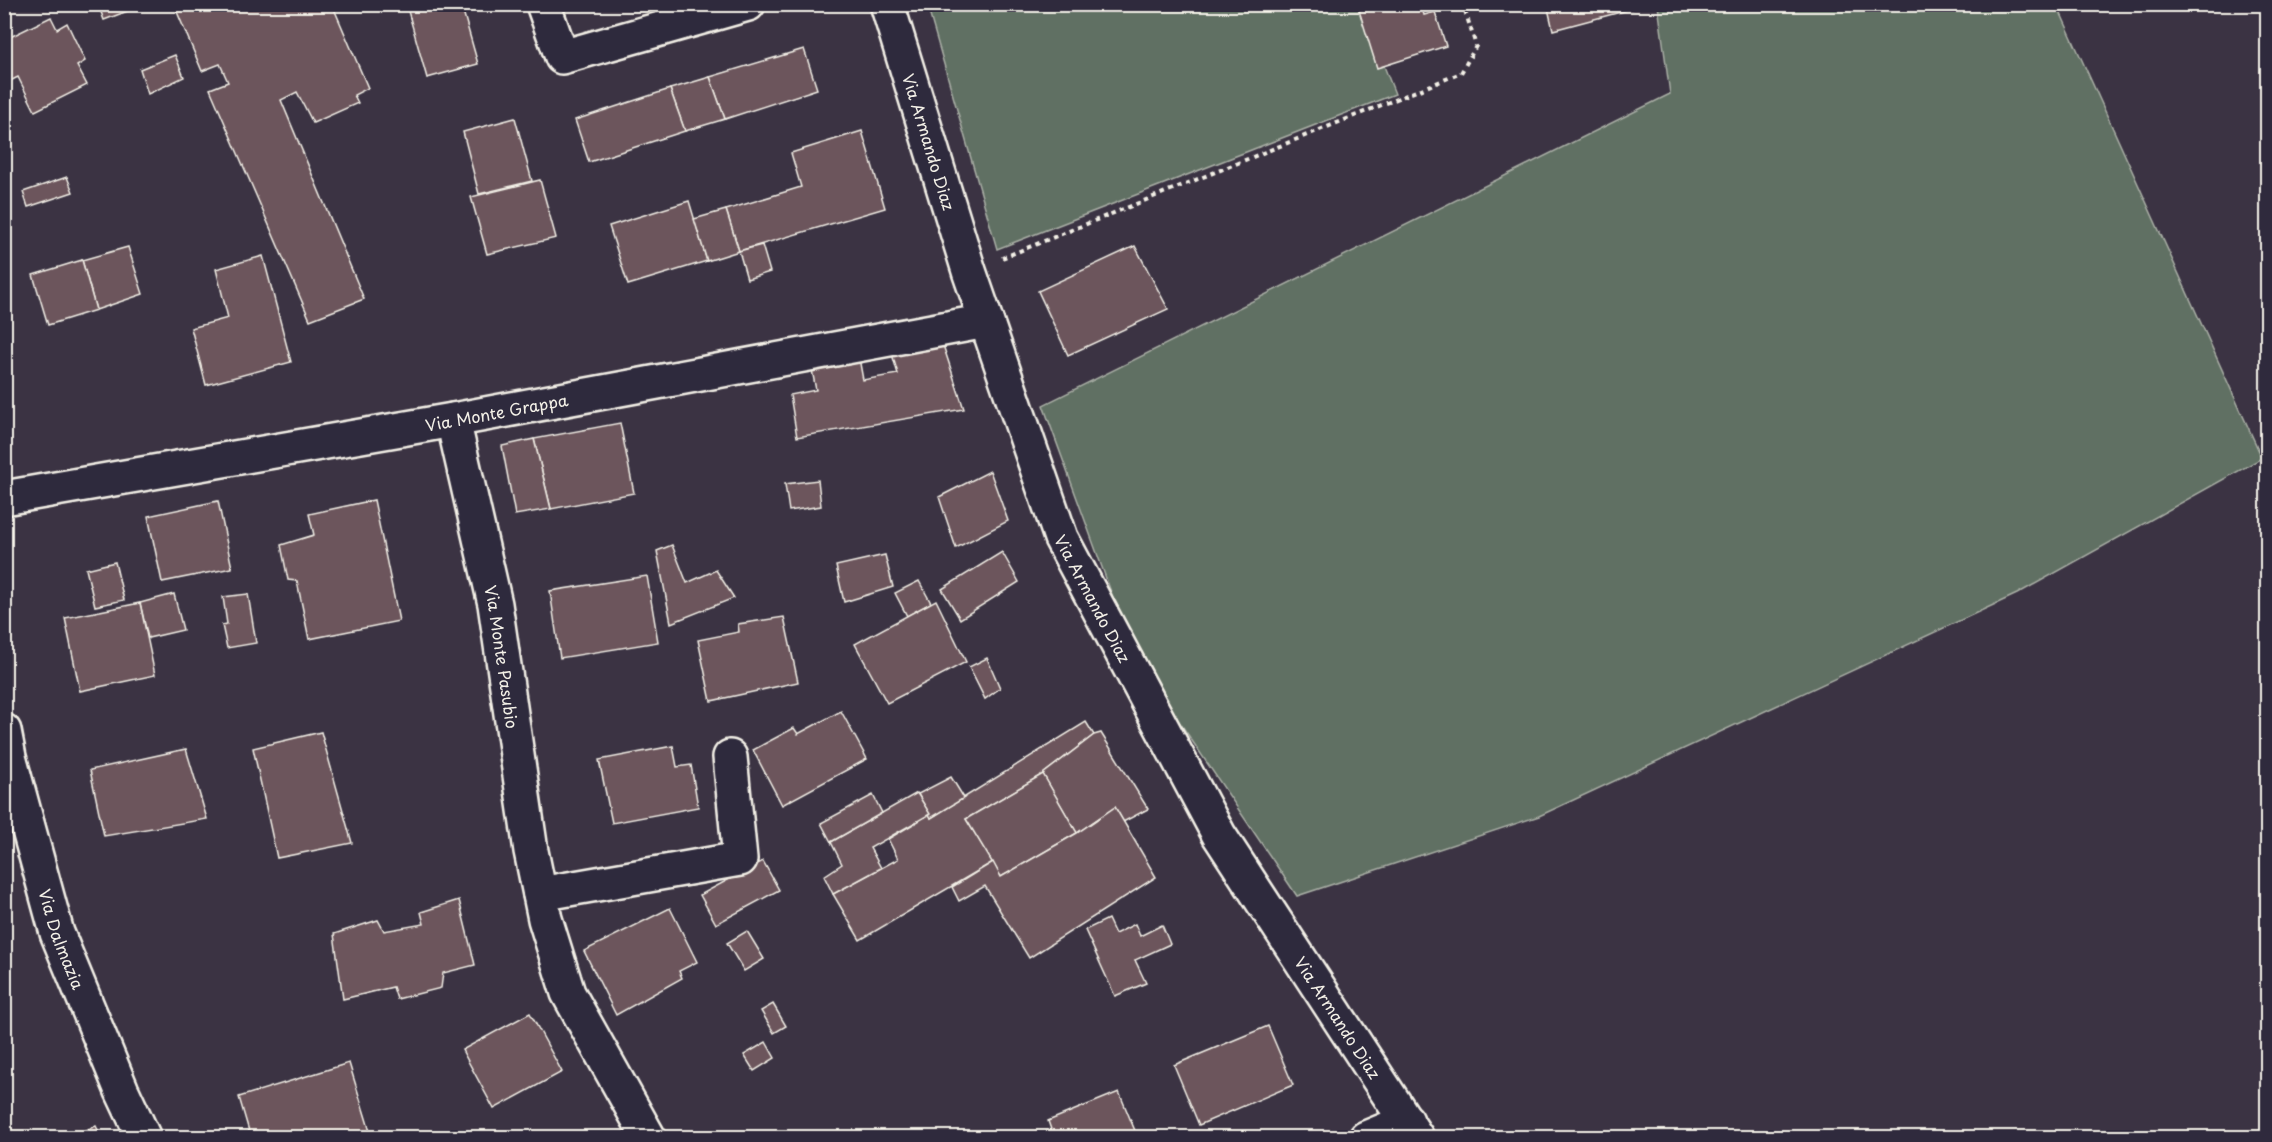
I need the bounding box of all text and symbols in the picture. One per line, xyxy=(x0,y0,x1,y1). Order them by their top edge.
street label: Via Armando Diaz xyxy=(897,70,962,213)
street label: Via Monte Grappa xyxy=(423,387,570,437)
street label: Via Armando Diaz xyxy=(1049,530,1137,667)
street label: Via Monte Pasubio xyxy=(479,583,525,730)
street label: Via Dalmazia xyxy=(33,886,91,993)
street label: Via Armando Diaz xyxy=(1289,951,1387,1084)

